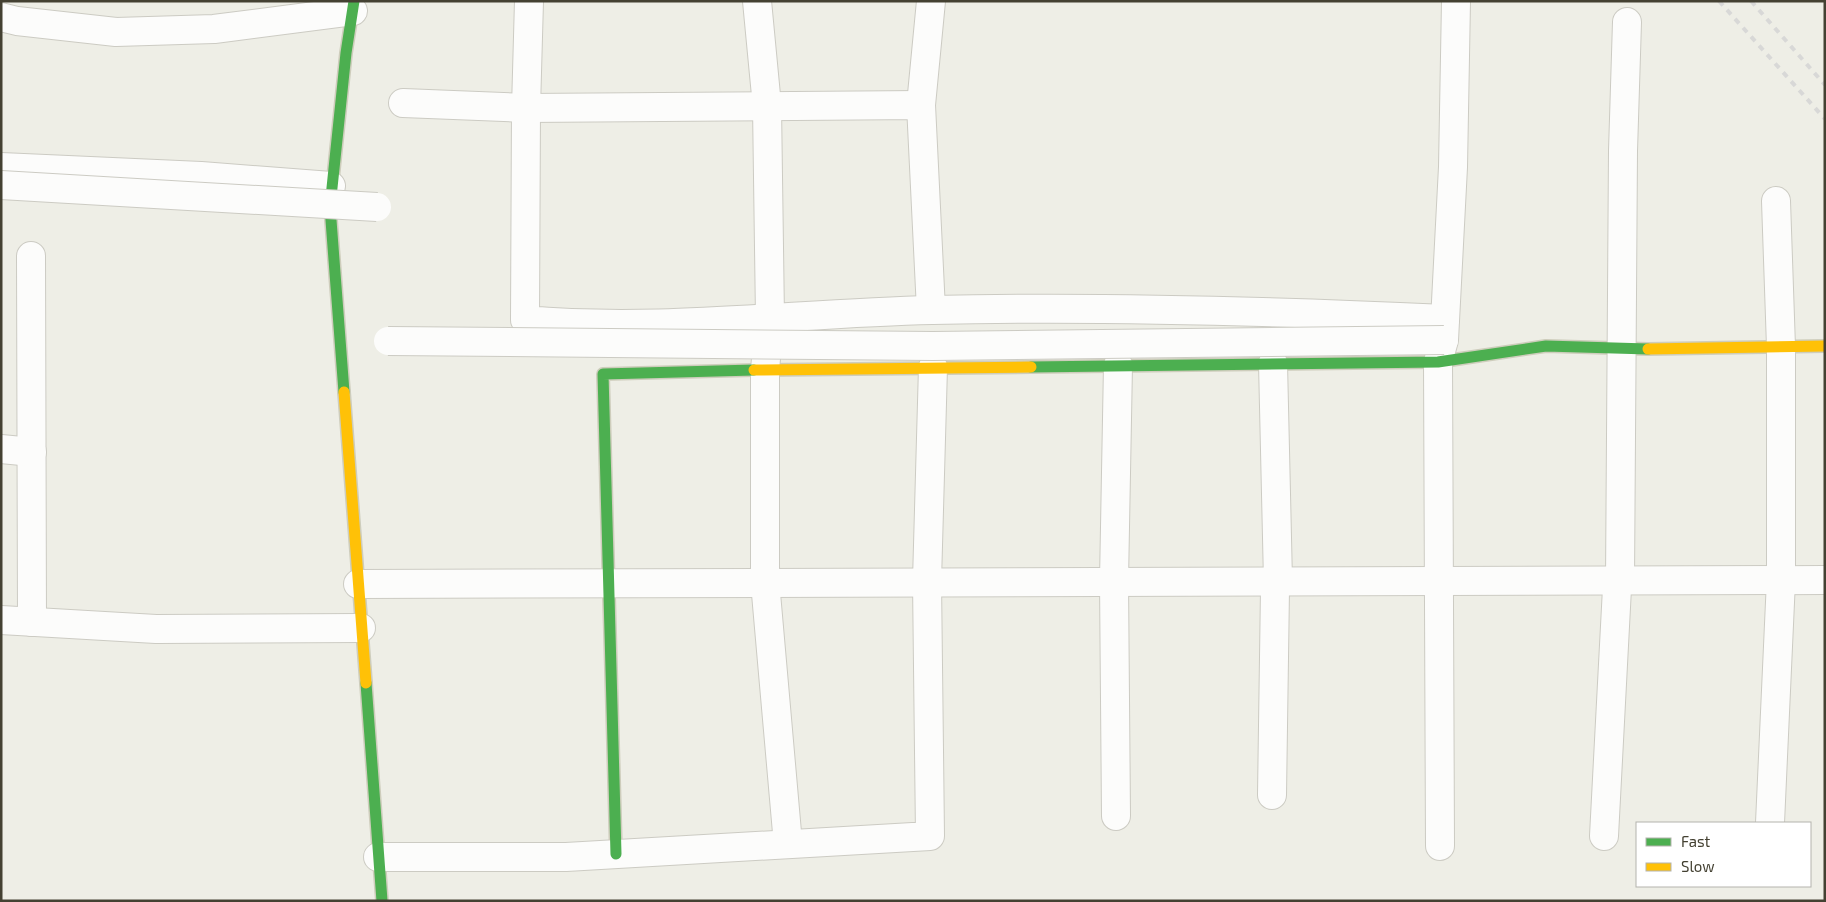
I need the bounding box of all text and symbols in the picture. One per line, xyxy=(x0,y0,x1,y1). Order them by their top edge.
legend xyxy=(1636,822,1811,887)
text: Fast xyxy=(1681,832,1711,850)
text: Slow xyxy=(1681,857,1715,875)

